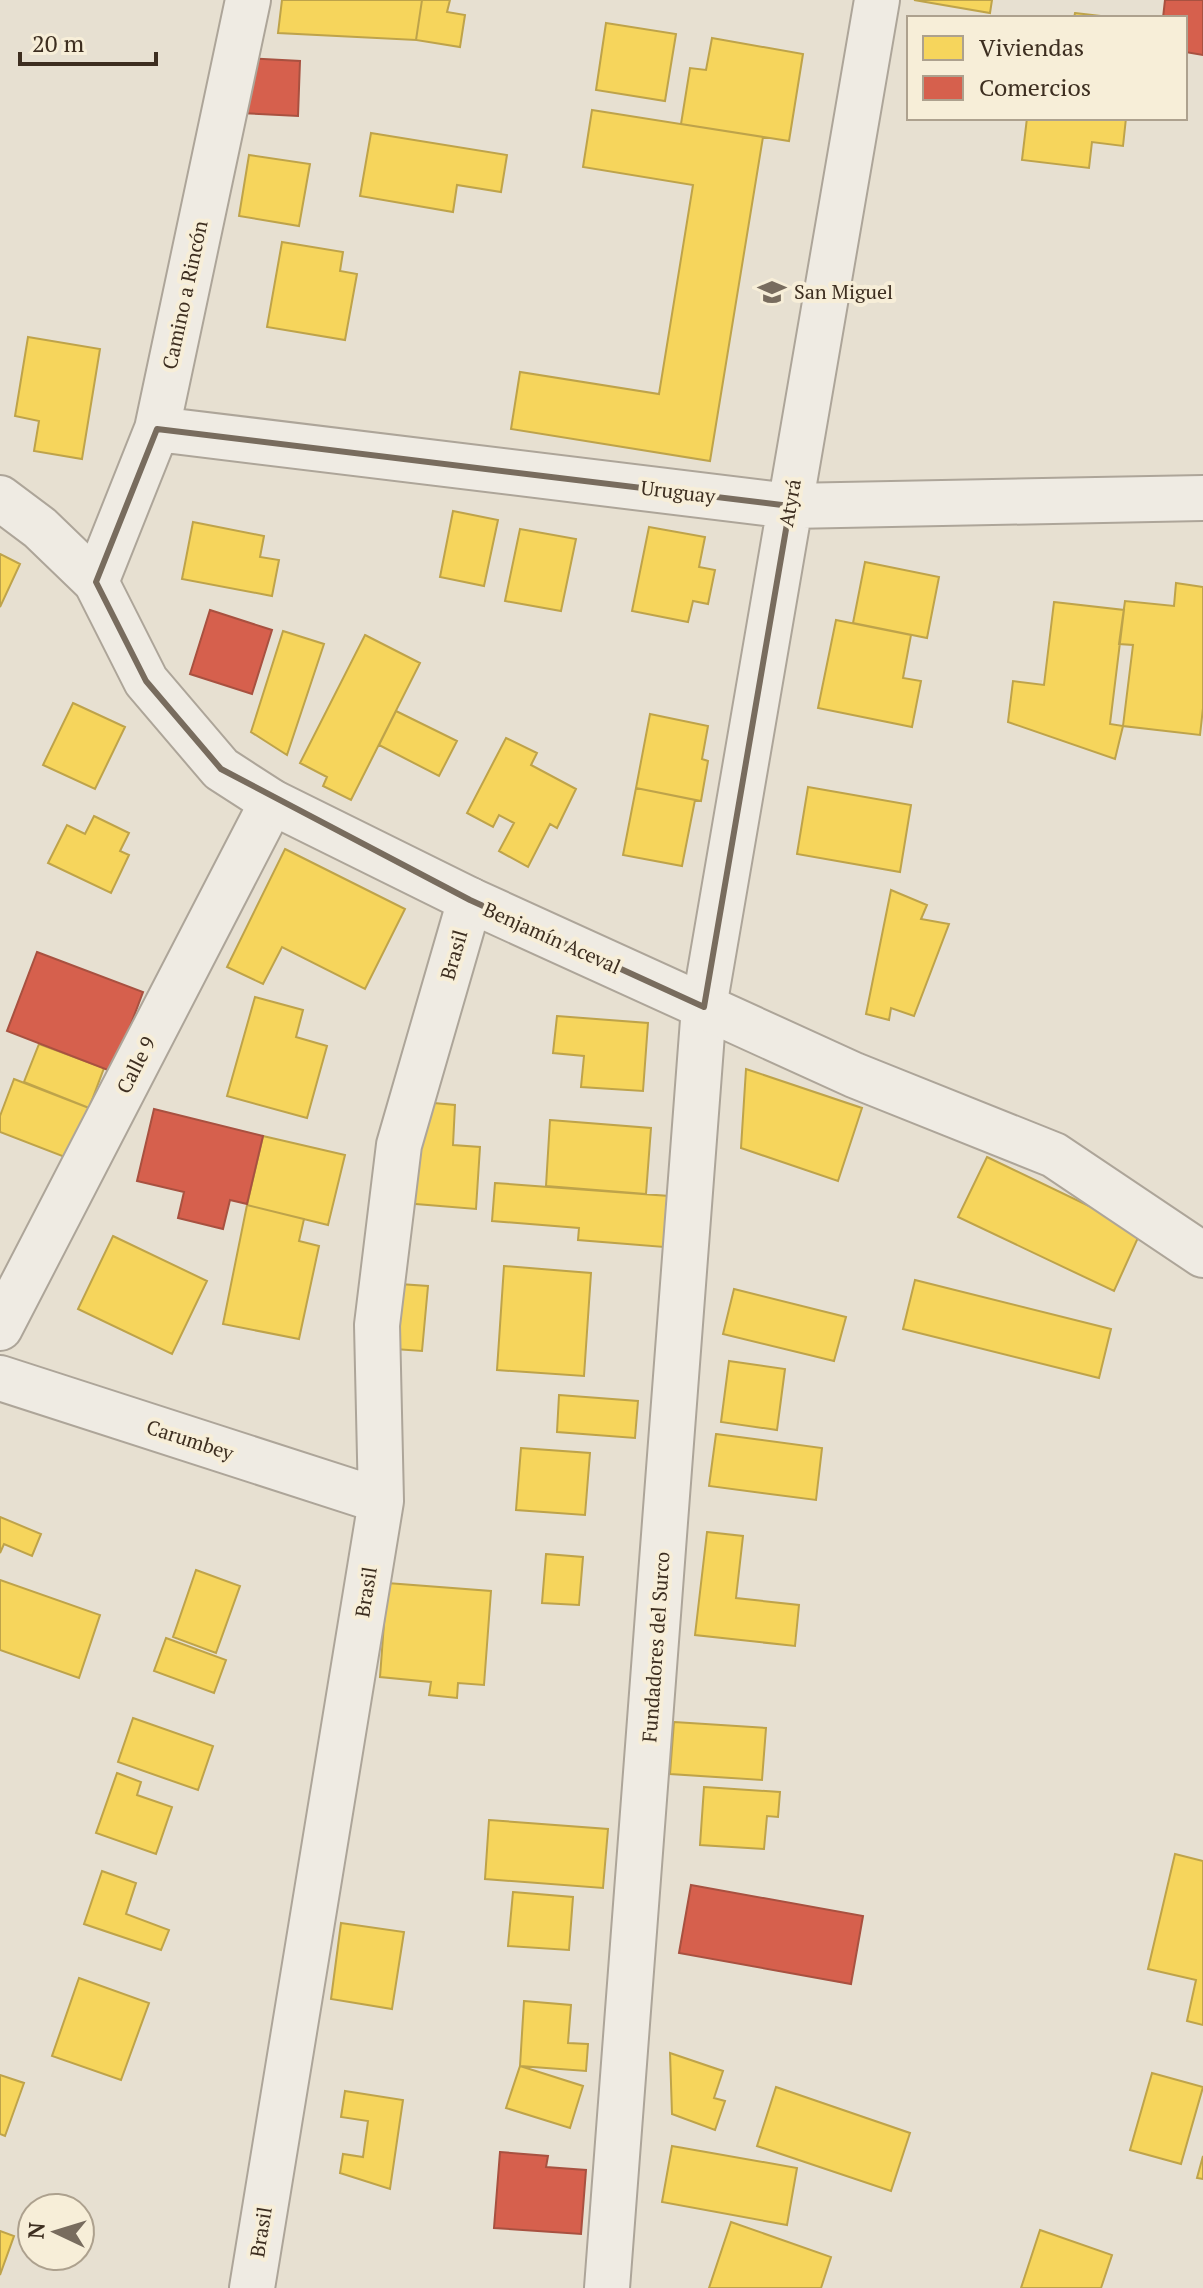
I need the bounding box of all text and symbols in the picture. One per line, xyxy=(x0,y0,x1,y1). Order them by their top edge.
scale bar xyxy=(20,16,156,66)
legend xyxy=(907,16,1187,120)
text: 20 m xyxy=(32,27,84,59)
text: Viviendas xyxy=(979,31,1084,63)
text: Comercios xyxy=(979,71,1091,103)
street label: Camino a Rincón xyxy=(156,218,213,372)
school or university icon: San Miguel xyxy=(757,277,787,307)
place label: San Miguel xyxy=(794,278,893,305)
street label: Uruguay xyxy=(639,474,718,510)
street label: Atyrá xyxy=(772,477,807,529)
street label: Benjamín Aceval xyxy=(479,895,625,980)
street label: Brasil xyxy=(434,927,473,983)
street label: Calle 9 xyxy=(110,1032,161,1098)
street label: Carumbey xyxy=(143,1413,238,1467)
street label: Fundadores del Surco xyxy=(635,1551,676,1743)
street label: Brasil xyxy=(348,1565,383,1619)
north arrow xyxy=(16,2192,96,2272)
street label: Brasil xyxy=(243,2205,278,2259)
text: N xyxy=(21,2221,51,2240)

